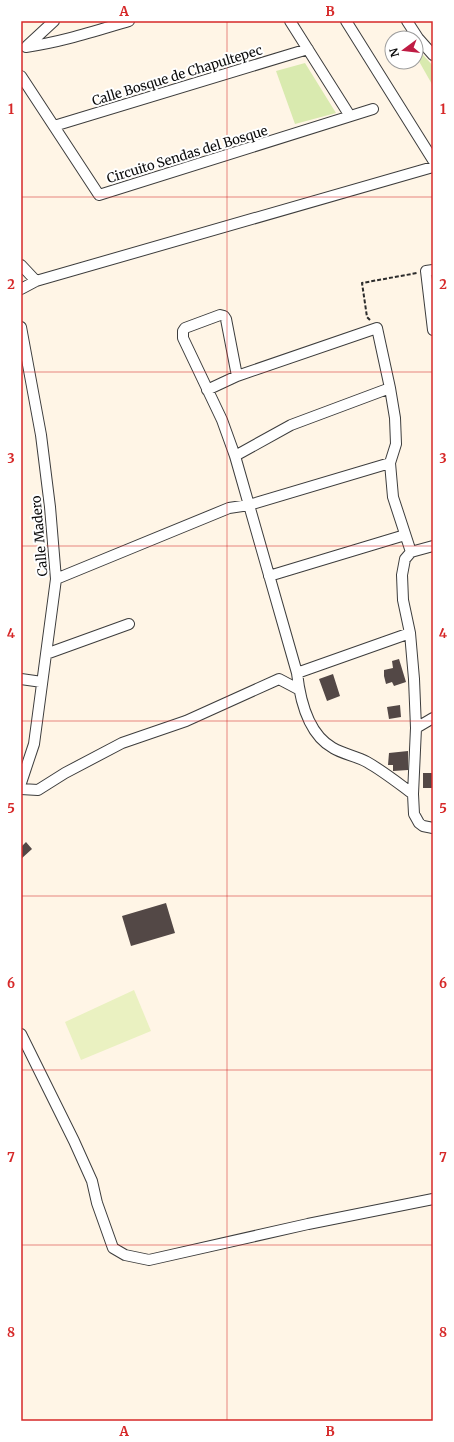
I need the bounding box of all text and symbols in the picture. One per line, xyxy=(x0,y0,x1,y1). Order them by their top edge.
text: A xyxy=(118,3,129,20)
text: B xyxy=(325,3,335,20)
north arrow xyxy=(384,30,424,70)
street label: Calle Bosque de Chapultepec xyxy=(90,41,265,110)
text: N xyxy=(386,46,402,59)
text: 1 xyxy=(8,101,14,118)
text: 1 xyxy=(440,101,446,118)
street label: Circuito Sendas del Bosque xyxy=(105,122,270,187)
text: 2 xyxy=(7,276,15,293)
text: 2 xyxy=(439,276,447,293)
text: 3 xyxy=(7,450,15,467)
text: 3 xyxy=(439,450,447,467)
street label: Calle Madero xyxy=(27,494,52,577)
text: 4 xyxy=(7,625,16,642)
text: 4 xyxy=(439,625,448,642)
text: 5 xyxy=(7,800,15,817)
text: 5 xyxy=(439,800,447,817)
text: 6 xyxy=(7,975,15,992)
text: 6 xyxy=(439,975,447,992)
text: 7 xyxy=(7,1149,15,1166)
text: 7 xyxy=(439,1149,447,1166)
text: 8 xyxy=(7,1324,15,1341)
text: 8 xyxy=(439,1324,447,1341)
text: A xyxy=(118,1423,129,1440)
text: B xyxy=(325,1423,335,1440)

